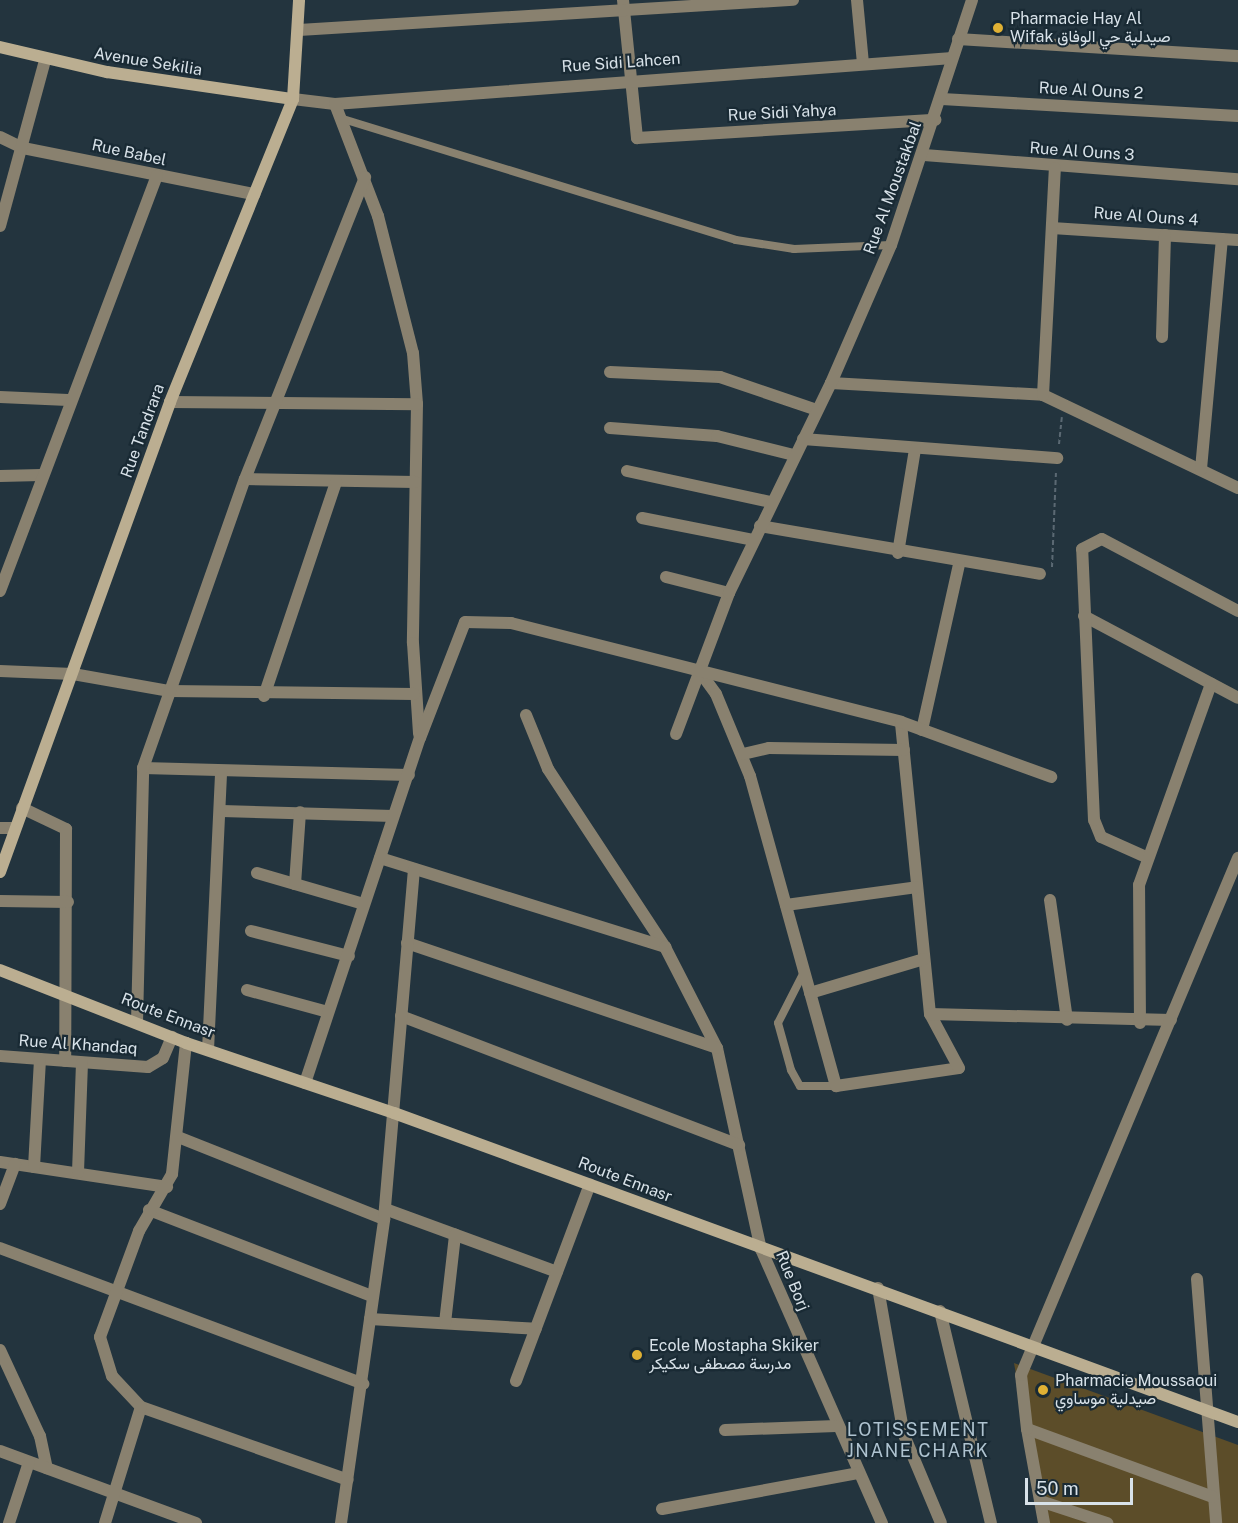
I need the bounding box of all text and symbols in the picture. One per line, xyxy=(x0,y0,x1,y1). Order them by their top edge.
place label: Pharmacie Hay Al Wifak صيدلية حي الوفاق xyxy=(1010,9,1171,47)
marker: Pharmacie Hay Al Wifak صيدلية حي الوفاق xyxy=(991,21,1005,35)
street label: Avenue Sekilia xyxy=(93,44,203,80)
street label: Rue Sidi Lahcen xyxy=(561,49,681,77)
street label: Rue Al Ouns 2 xyxy=(1038,79,1144,103)
street label: Rue Sidi Yahya xyxy=(727,101,837,125)
street label: Rue Al Moustakbal xyxy=(860,119,926,257)
street label: Rue Babel xyxy=(90,136,168,170)
street label: Rue Al Ouns 3 xyxy=(1029,139,1135,165)
street label: Rue Al Ouns 4 xyxy=(1093,204,1199,230)
street label: Rue Tandrara xyxy=(117,381,169,481)
street label: Route Ennasr xyxy=(118,989,218,1043)
street label: Rue Al Khandaq xyxy=(18,1031,138,1059)
street label: Route Ennasr xyxy=(575,1153,675,1207)
street label: Rue Borj xyxy=(771,1248,813,1314)
place label: Ecole Mostapha Skiker مدرسة مصطفى سكيكر xyxy=(649,1336,819,1374)
marker: Ecole Mostapha Skiker مدرسة مصطفى سكيكر xyxy=(630,1348,644,1362)
place label: Pharmacie Moussaoui صيدلية موساوي xyxy=(1055,1371,1217,1409)
marker: Pharmacie Moussaoui صيدلية موساوي xyxy=(1036,1383,1050,1397)
district label: LOTISSEMENT JNANE CHARK xyxy=(847,1420,989,1462)
scale bar xyxy=(1028,1466,1136,1504)
text: 50 m xyxy=(1036,1478,1079,1499)

